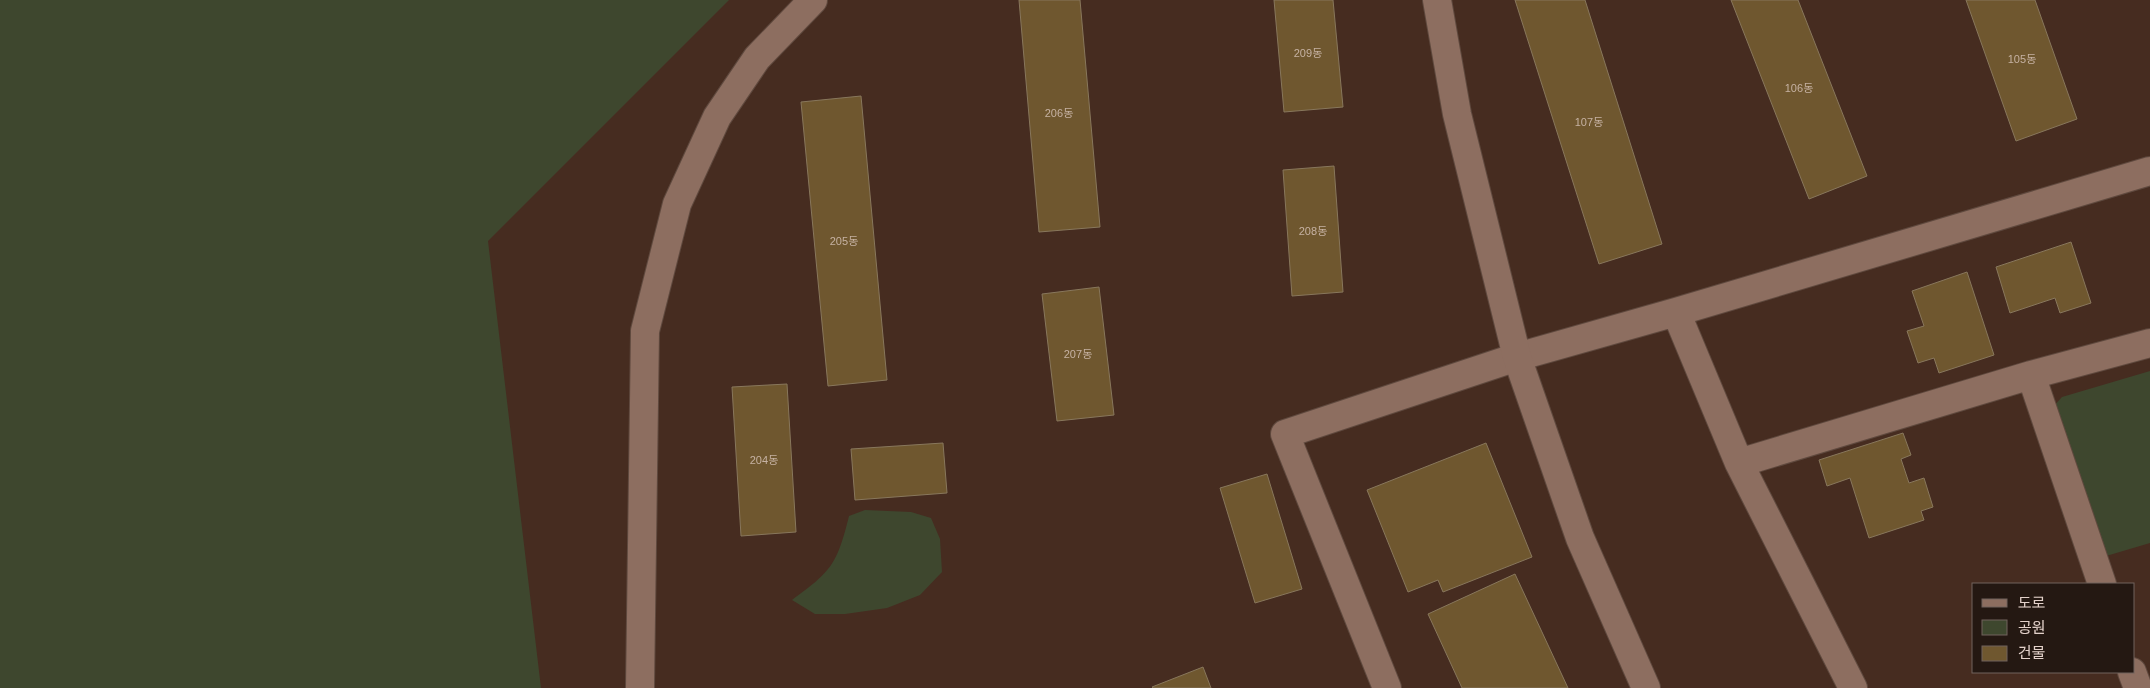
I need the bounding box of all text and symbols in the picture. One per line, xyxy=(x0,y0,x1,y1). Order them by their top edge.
house number: 209동 xyxy=(1294,47,1322,59)
house number: 105동 xyxy=(2008,53,2036,65)
house number: 106동 xyxy=(1785,82,1813,94)
house number: 206동 xyxy=(1045,107,1073,119)
house number: 107동 xyxy=(1575,116,1603,128)
house number: 208동 xyxy=(1299,225,1327,237)
house number: 205동 xyxy=(830,235,858,247)
house number: 207동 xyxy=(1064,348,1092,360)
house number: 204동 xyxy=(750,454,778,466)
legend xyxy=(1972,583,2135,673)
text: 도로 xyxy=(2018,594,2046,611)
text: 공원 xyxy=(2018,619,2046,636)
text: 건물 xyxy=(2018,644,2046,661)

